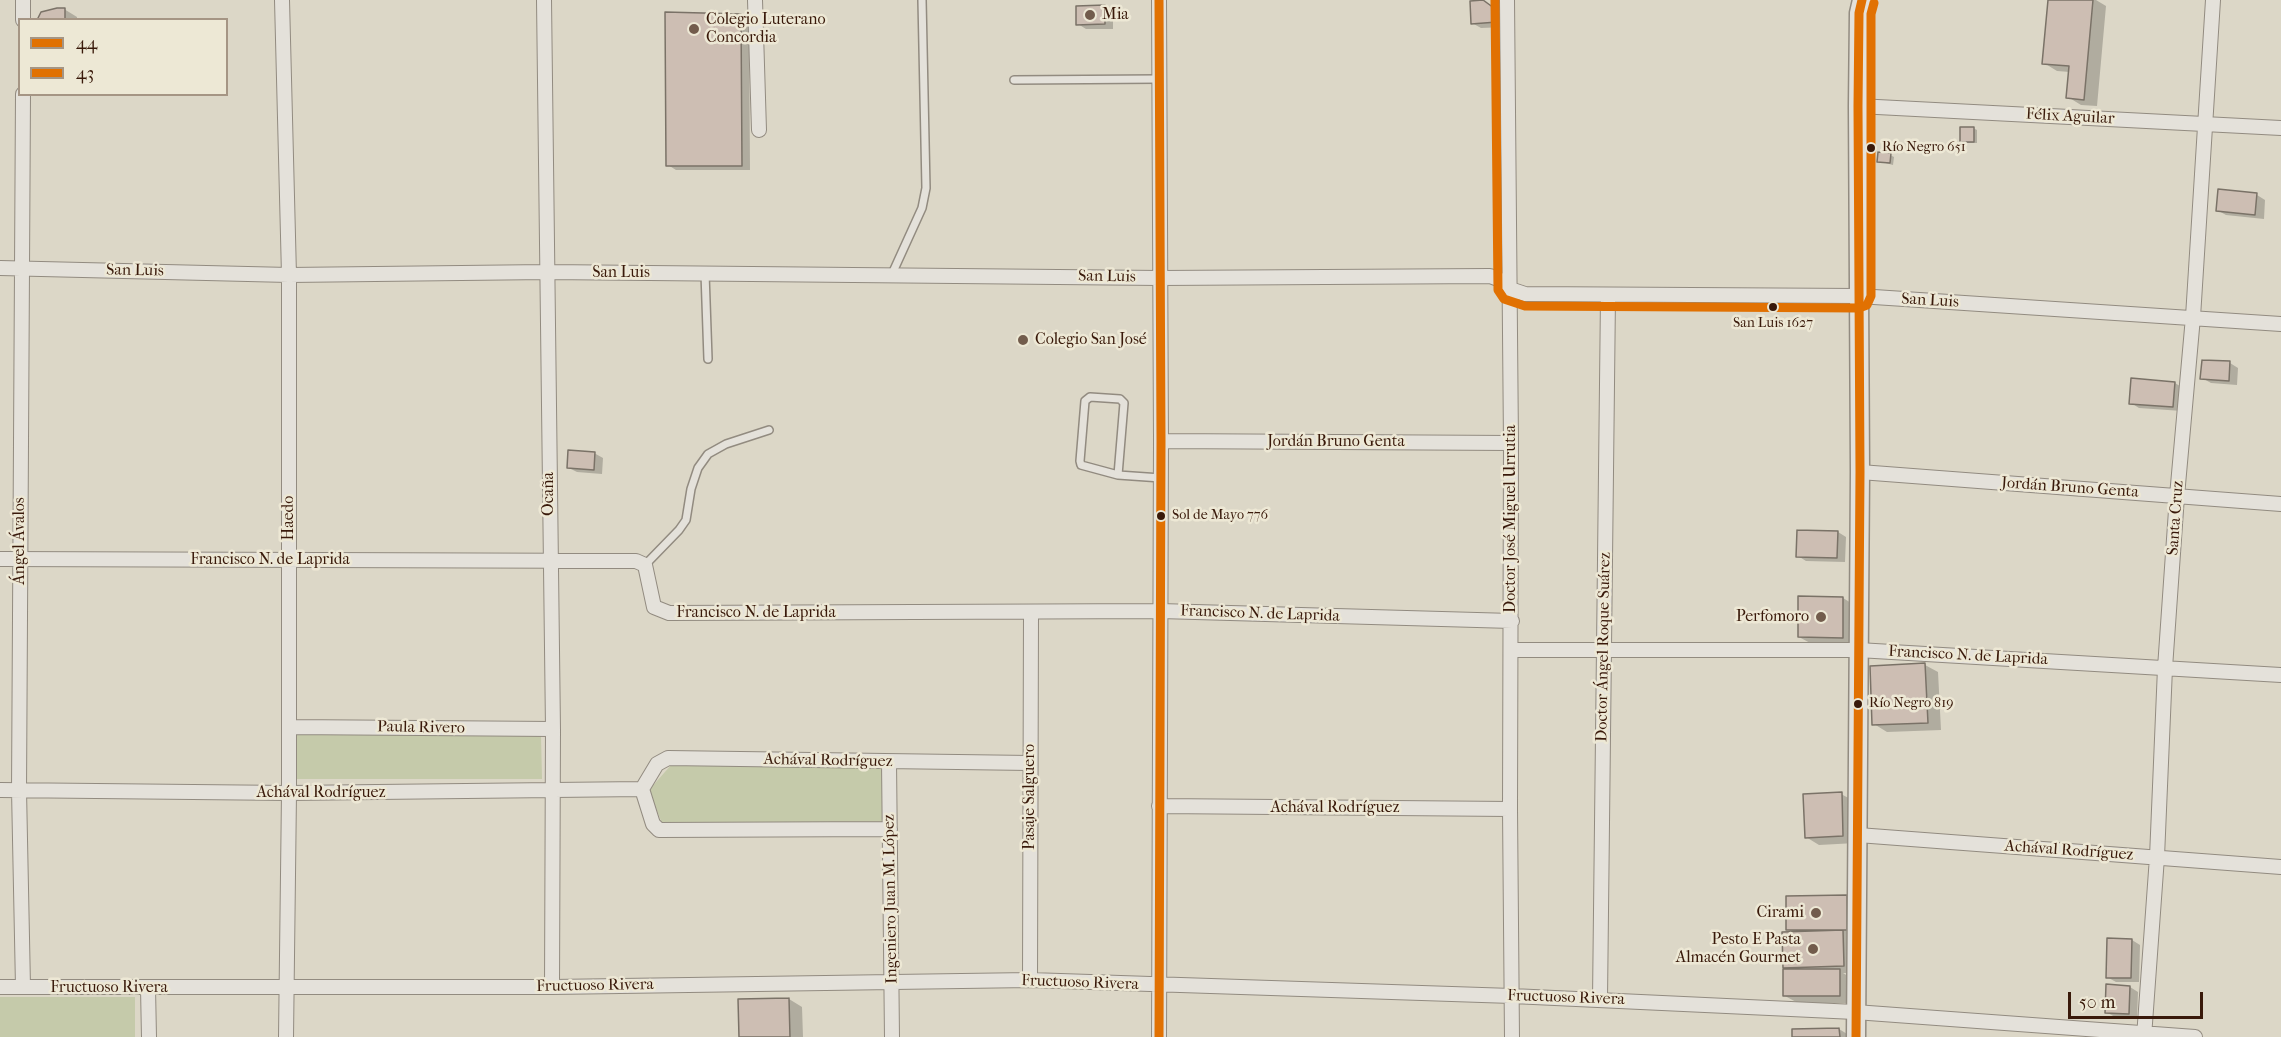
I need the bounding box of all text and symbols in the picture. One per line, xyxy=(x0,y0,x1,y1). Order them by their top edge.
place label: Mia xyxy=(1102,5,1129,25)
marker: Mia xyxy=(1083,8,1097,22)
place label: Colegio Luterano Concordia xyxy=(706,10,826,48)
legend xyxy=(18,18,228,96)
marker: Colegio Luterano Concordia xyxy=(687,22,701,36)
text: 44 xyxy=(76,33,97,54)
text: 43 xyxy=(76,63,94,84)
street label: Félix Aguilar xyxy=(2025,105,2115,129)
place label: Río Negro 651 xyxy=(1882,140,1966,156)
marker: Río Negro 651 xyxy=(1865,142,1877,154)
street label: San Luis xyxy=(106,261,164,281)
street label: San Luis xyxy=(592,263,650,283)
street label: San Luis xyxy=(1078,267,1136,287)
street label: San Luis xyxy=(1901,290,1959,312)
marker: San Luis 1627 xyxy=(1767,301,1779,313)
place label: San Luis 1627 xyxy=(1733,316,1813,332)
place label: Colegio San José xyxy=(1035,330,1147,350)
marker: Colegio San José xyxy=(1016,333,1030,347)
street label: Doctor José Miguel Urrutia xyxy=(1501,425,1521,613)
street label: Jordán Bruno Genta xyxy=(1267,432,1405,452)
street label: Ocaña xyxy=(539,472,559,516)
street label: Jordán Bruno Genta xyxy=(2001,474,2139,502)
street label: Santa Cruz xyxy=(2164,480,2188,556)
street label: Haedo xyxy=(279,496,299,540)
street label: Ángel Ávalos xyxy=(10,497,30,585)
place label: Sol de Mayo 776 xyxy=(1172,508,1268,524)
marker: Sol de Mayo 776 xyxy=(1155,510,1167,522)
street label: Francisco N. de Laprida xyxy=(190,550,350,570)
street label: Doctor Ángel Roque Suárez xyxy=(1593,552,1615,742)
street label: Francisco N. de Laprida xyxy=(1180,602,1340,626)
street label: Francisco N. de Laprida xyxy=(676,603,836,623)
place label: Perfomoro xyxy=(1736,607,1809,627)
marker: Perfomoro xyxy=(1814,610,1828,624)
street label: Francisco N. de Laprida xyxy=(1888,642,2048,670)
place label: Río Negro 819 xyxy=(1869,696,1953,712)
marker: Río Negro 819 xyxy=(1852,698,1864,710)
street label: Paula Rivero xyxy=(377,718,465,738)
street label: Pasaje Salguero xyxy=(1020,744,1040,850)
street label: Achával Rodríguez xyxy=(763,750,893,772)
street label: Achával Rodríguez xyxy=(256,783,386,803)
street label: Achával Rodríguez xyxy=(1270,798,1400,818)
street label: Ingeniero Juan M. López xyxy=(880,814,902,984)
street label: Achával Rodríguez xyxy=(2004,837,2134,865)
place label: Cirami xyxy=(1756,903,1804,923)
marker: Cirami xyxy=(1809,906,1823,920)
place label: Pesto E Pasta Almacén Gourmet xyxy=(1676,930,1801,968)
marker: Pesto E Pasta Almacén Gourmet xyxy=(1806,942,1820,956)
street label: Fructuoso Rivera xyxy=(1021,971,1139,995)
street label: Fructuoso Rivera xyxy=(536,975,654,997)
street label: Fructuoso Rivera xyxy=(50,978,168,998)
scale bar xyxy=(2071,980,2206,1018)
street label: Fructuoso Rivera xyxy=(1507,986,1625,1010)
text: 50 m xyxy=(2079,992,2115,1013)

